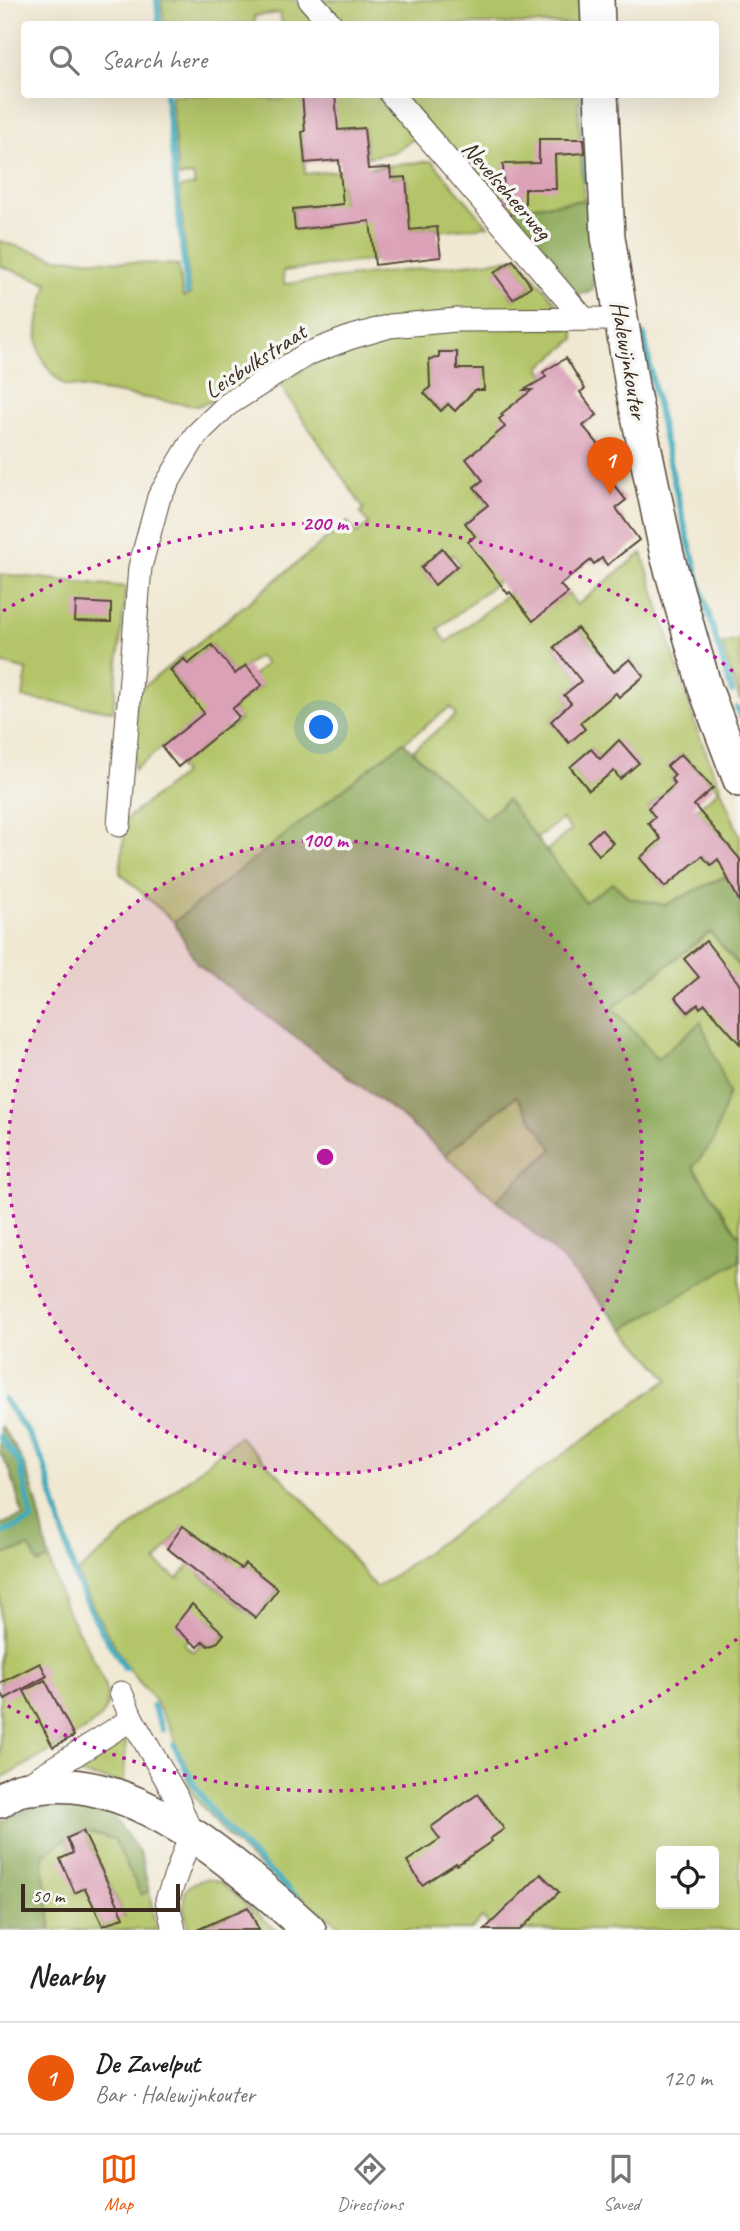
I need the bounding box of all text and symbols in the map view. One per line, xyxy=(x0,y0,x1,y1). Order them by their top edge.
search box xyxy=(21,21,719,98)
icon: search xyxy=(45,41,83,79)
text: Search here xyxy=(101,43,207,76)
street label: Nevelseheerweg xyxy=(456,134,559,247)
street label: Halewijnkouter xyxy=(604,299,655,423)
street label: Leisbulkstraat xyxy=(198,316,313,405)
pin: 1 xyxy=(587,437,633,495)
text: 200 m xyxy=(302,510,350,536)
your location xyxy=(304,710,338,744)
text: 100 m xyxy=(302,827,350,853)
centre of rings xyxy=(313,1145,337,1169)
map controls xyxy=(656,1846,719,1909)
button: locate xyxy=(656,1846,719,1909)
scale bar xyxy=(21,1881,180,1913)
text: 50 m xyxy=(32,1884,64,1908)
text: Nearby xyxy=(28,1957,104,1995)
text: De Zavelput xyxy=(95,2047,200,2080)
text: 1 xyxy=(46,2064,56,2093)
text: 120 m xyxy=(663,2064,712,2093)
text: Bar · Halewijnkouter xyxy=(95,2080,255,2109)
tab: Map xyxy=(100,2150,138,2216)
tab: Directions xyxy=(337,2150,403,2216)
tab: Saved xyxy=(602,2150,640,2216)

